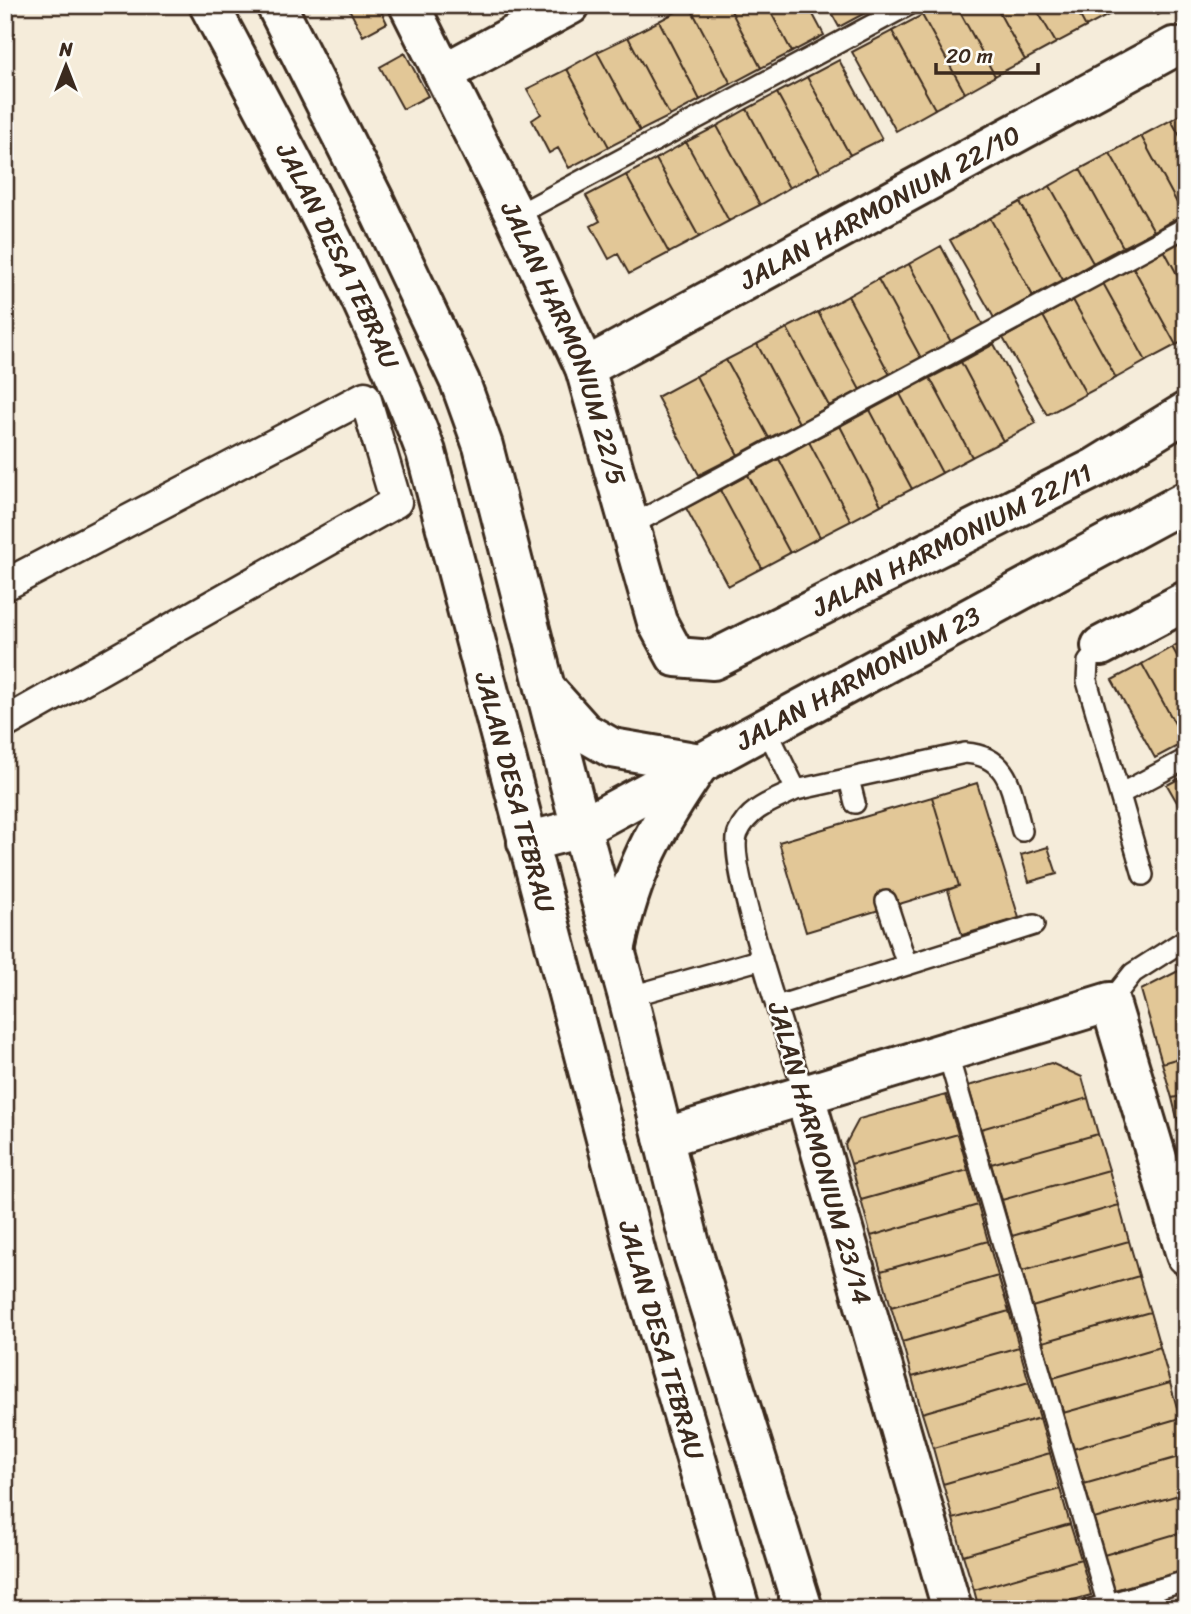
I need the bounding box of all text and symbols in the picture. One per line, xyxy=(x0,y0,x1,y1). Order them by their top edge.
north arrow xyxy=(32,32,102,102)
scale bar xyxy=(936,32,1037,76)
text: N xyxy=(58,33,73,66)
text: 20 m xyxy=(946,37,993,75)
street label: JALAN HARMONIUM 22/10 xyxy=(730,112,1029,303)
street label: JALAN DESA TEBRAU xyxy=(263,133,413,377)
street label: JALAN HARMONIUM 22/5 xyxy=(488,192,640,491)
street label: JALAN HARMONIUM 22/11 xyxy=(803,450,1100,630)
street label: JALAN HARMONIUM 23 xyxy=(726,593,989,764)
street label: JALAN DESA TEBRAU xyxy=(461,666,569,918)
street label: JALAN HARMONIUM 23/14 xyxy=(754,995,885,1310)
street label: JALAN DESA TEBRAU xyxy=(605,1214,718,1466)

